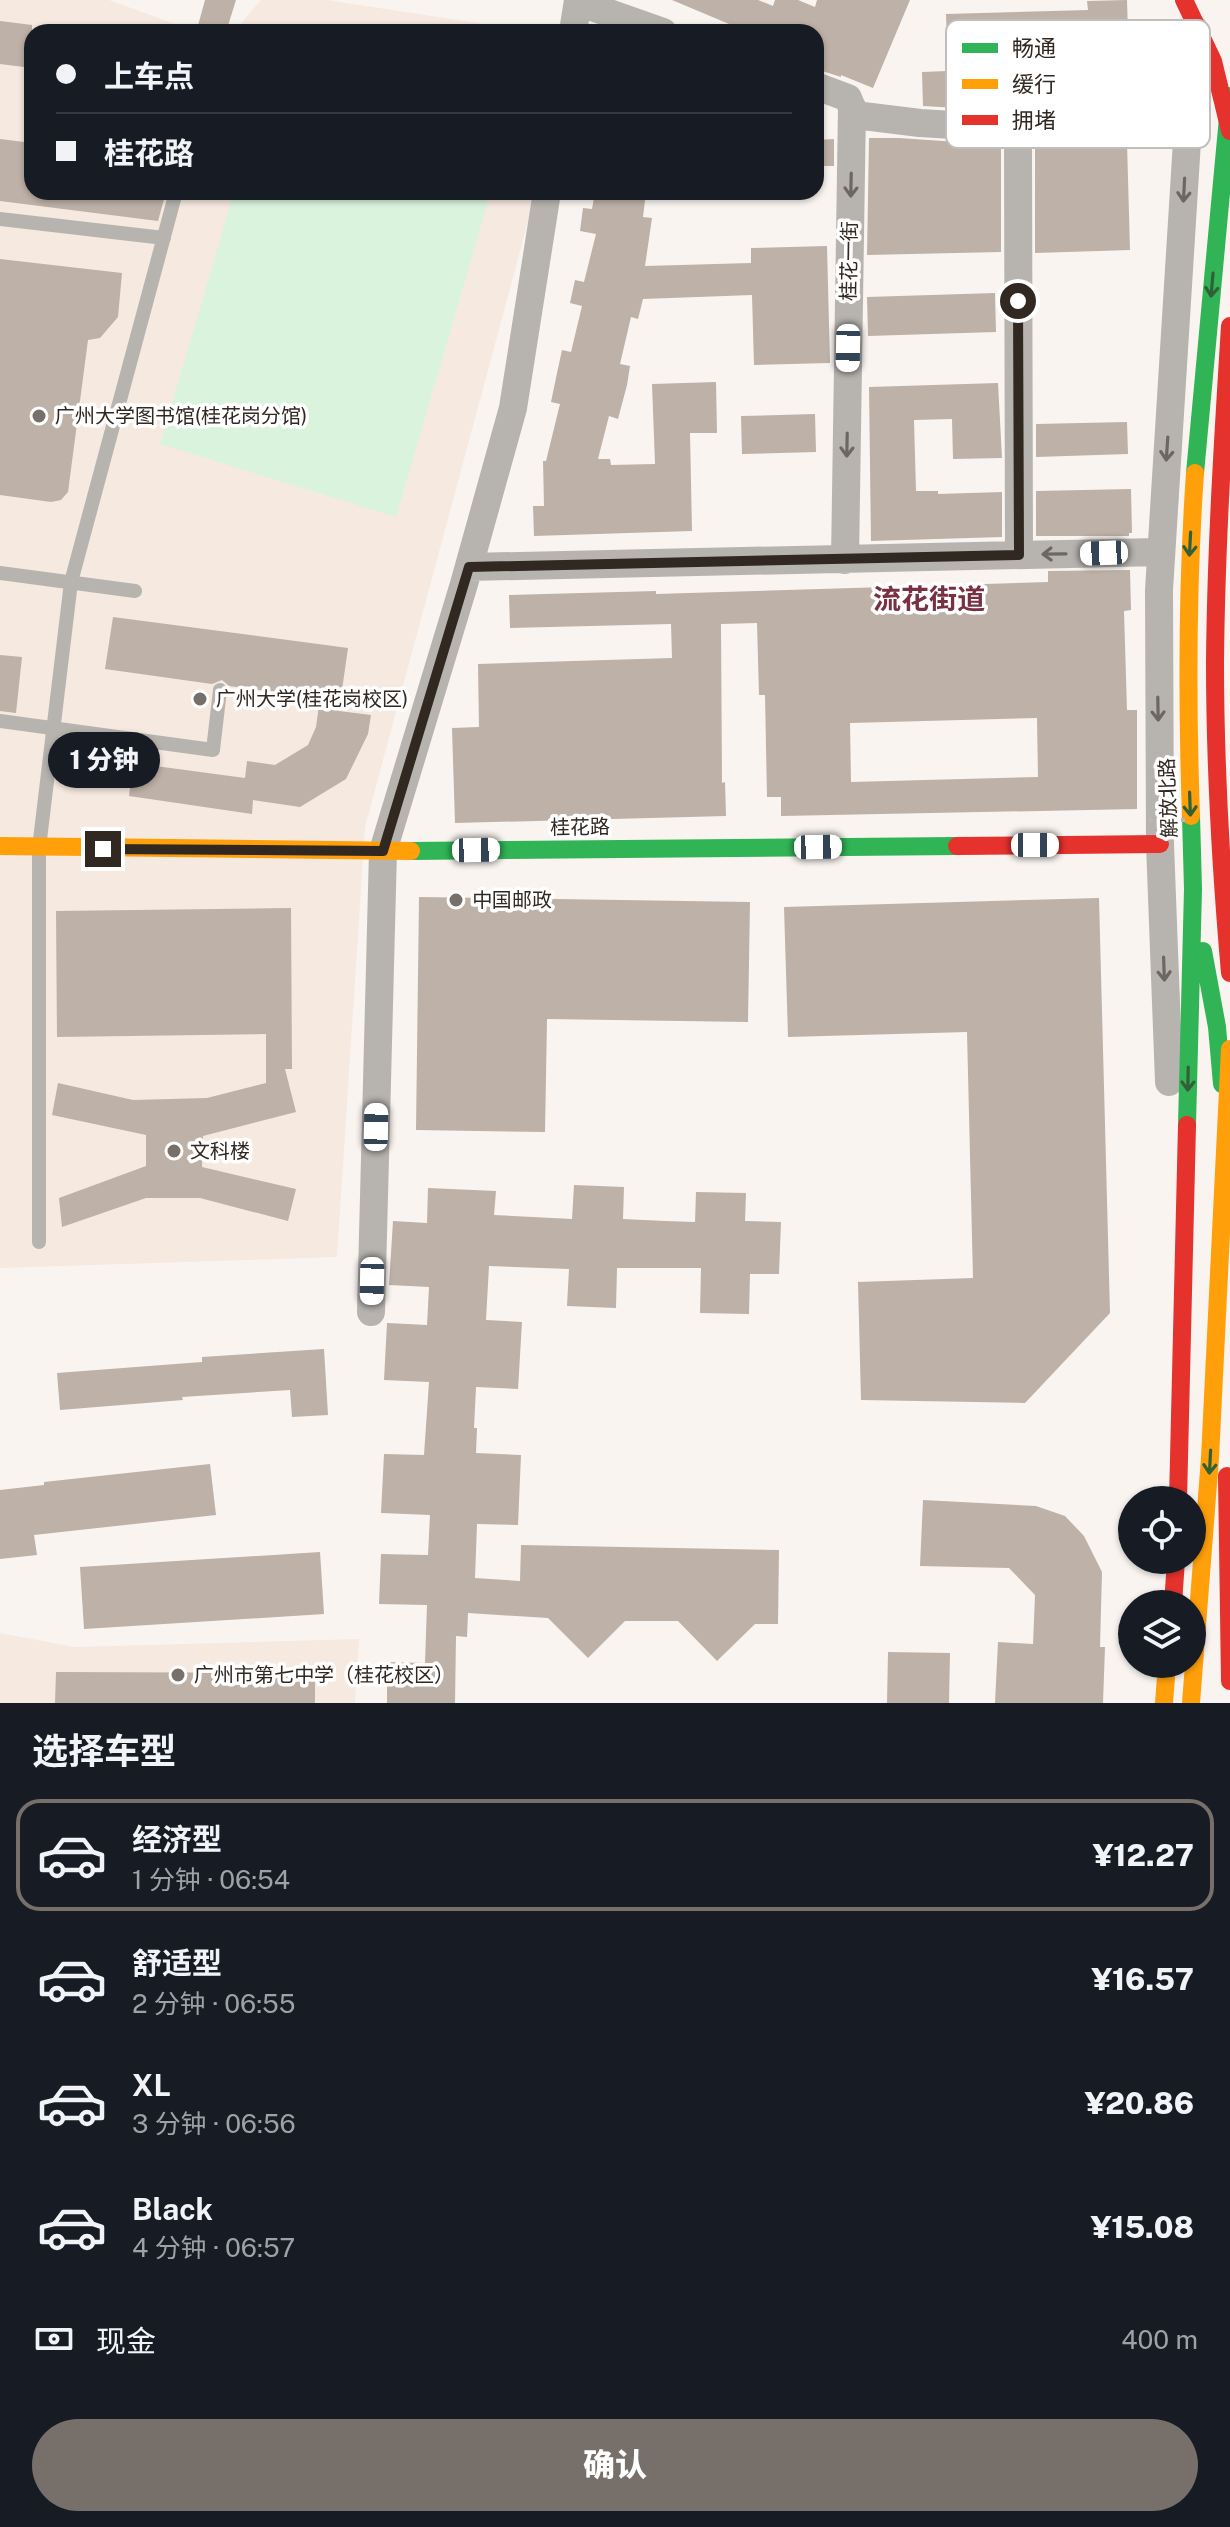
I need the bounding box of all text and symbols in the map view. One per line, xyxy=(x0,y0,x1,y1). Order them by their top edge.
legend xyxy=(946,20,1210,148)
text: 畅通 xyxy=(1012,35,1056,61)
text: 上车点 xyxy=(104,58,194,94)
text: 缓行 xyxy=(1012,71,1056,97)
text: 拥堵 xyxy=(1012,107,1056,133)
text: 桂花路 xyxy=(104,135,194,171)
one-way arrow xyxy=(843,171,858,198)
one-way arrow xyxy=(1176,176,1191,203)
street label: 桂花一街 xyxy=(836,221,862,301)
one-way arrow xyxy=(1204,271,1219,298)
route start xyxy=(1000,283,1036,319)
car xyxy=(836,324,860,372)
place label: 广州大学图书馆(桂花岗分馆) xyxy=(55,404,307,428)
marker: 广州大学图书馆(桂花岗分馆) xyxy=(30,407,48,425)
one-way arrow xyxy=(839,431,854,458)
one-way arrow xyxy=(1159,435,1174,462)
one-way arrow xyxy=(1182,530,1197,557)
car xyxy=(1080,540,1128,566)
one-way arrow xyxy=(1041,547,1068,562)
district label: 流花街道 xyxy=(873,582,985,615)
place label: 广州大学(桂花岗校区) xyxy=(216,687,408,711)
marker: 广州大学(桂花岗校区) xyxy=(191,690,209,708)
one-way arrow xyxy=(1150,695,1166,722)
callout: 1 分钟 xyxy=(47,733,159,789)
text: 1 分钟 xyxy=(69,744,139,775)
street label: 解放北路 xyxy=(1155,758,1181,838)
one-way arrow xyxy=(1182,790,1197,817)
street label: 桂花路 xyxy=(550,814,610,840)
route end xyxy=(85,831,121,867)
car xyxy=(1011,833,1059,857)
car xyxy=(794,835,842,859)
car xyxy=(452,838,500,862)
place label: 中国邮政 xyxy=(472,888,552,912)
marker: 中国邮政 xyxy=(447,891,465,909)
one-way arrow xyxy=(1157,955,1172,982)
one-way arrow xyxy=(1181,1065,1196,1092)
car xyxy=(364,1103,388,1151)
place label: 文科楼 xyxy=(190,1139,250,1163)
marker: 文科楼 xyxy=(165,1142,183,1160)
car xyxy=(360,1257,384,1305)
one-way arrow xyxy=(1203,1448,1218,1475)
map controls xyxy=(1118,1486,1206,1678)
button: locate xyxy=(1118,1486,1206,1574)
button: layers xyxy=(1118,1590,1206,1678)
place label: 广州市第七中学（桂花校区） xyxy=(194,1663,454,1687)
marker: 广州市第七中学（桂花校区） xyxy=(169,1666,187,1684)
text: 选择车型 xyxy=(32,1730,176,1772)
icon: car xyxy=(36,1819,108,1891)
text: 经济型 xyxy=(132,1821,222,1857)
text: ¥12.27 xyxy=(1093,1837,1194,1873)
text: 1 分钟 · 06:54 xyxy=(132,1864,290,1895)
icon: car xyxy=(36,1943,108,2015)
text: 舒适型 xyxy=(132,1945,222,1981)
text: ¥16.57 xyxy=(1092,1961,1194,1997)
text: 2 分钟 · 06:55 xyxy=(132,1988,295,2019)
icon: car xyxy=(36,2067,108,2139)
text: XL xyxy=(132,2067,171,2103)
text: ¥20.86 xyxy=(1085,2085,1194,2121)
text: 3 分钟 · 06:56 xyxy=(132,2108,296,2139)
icon: car xyxy=(36,2191,108,2263)
text: Black xyxy=(132,2191,213,2227)
text: ¥15.08 xyxy=(1091,2209,1194,2245)
text: 4 分钟 · 06:57 xyxy=(132,2232,295,2263)
icon: cash xyxy=(32,2317,76,2361)
text: 现金 xyxy=(96,2323,156,2359)
text: 400 m xyxy=(1121,2324,1198,2355)
button: 确认 xyxy=(32,2419,1198,2511)

